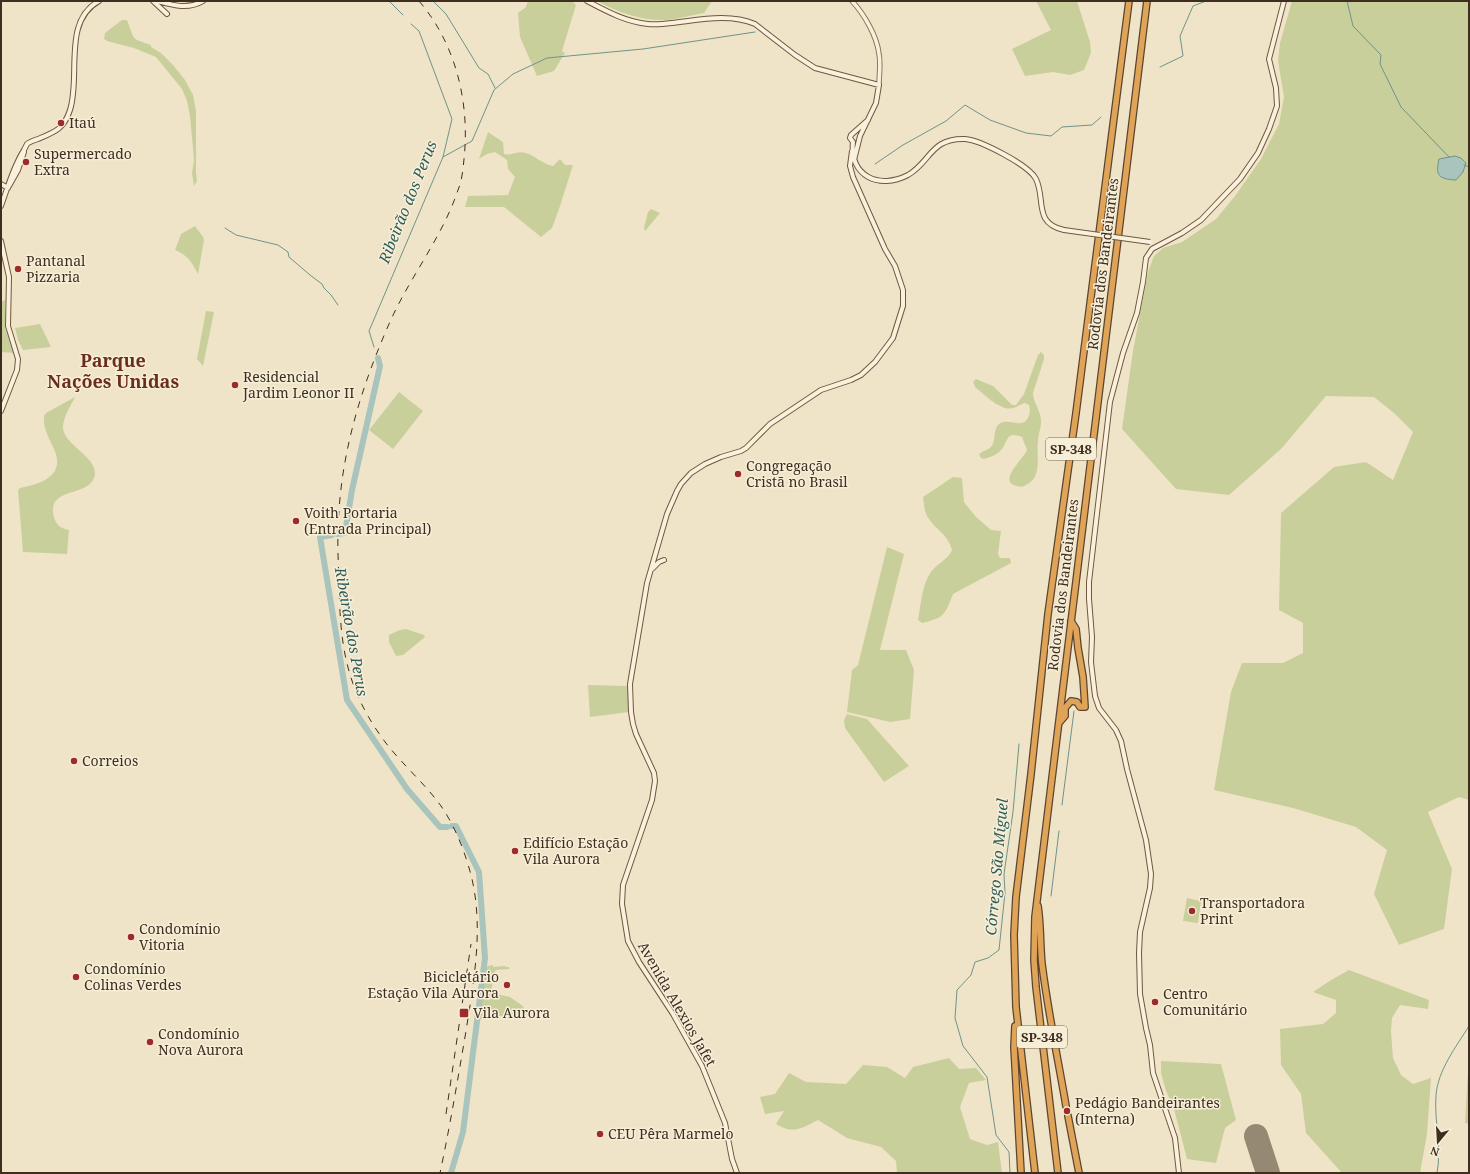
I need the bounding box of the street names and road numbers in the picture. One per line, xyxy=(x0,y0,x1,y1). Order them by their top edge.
street label: Rodovia dos Bandeirantes xyxy=(1083,177,1122,351)
road number: SP-348 xyxy=(1046,438,1096,460)
street label: Rodovia dos Bandeirantes xyxy=(1043,498,1082,672)
street label: Avenida Alexios Jafet xyxy=(634,938,721,1070)
road number: SP-348 xyxy=(1017,1026,1067,1048)

